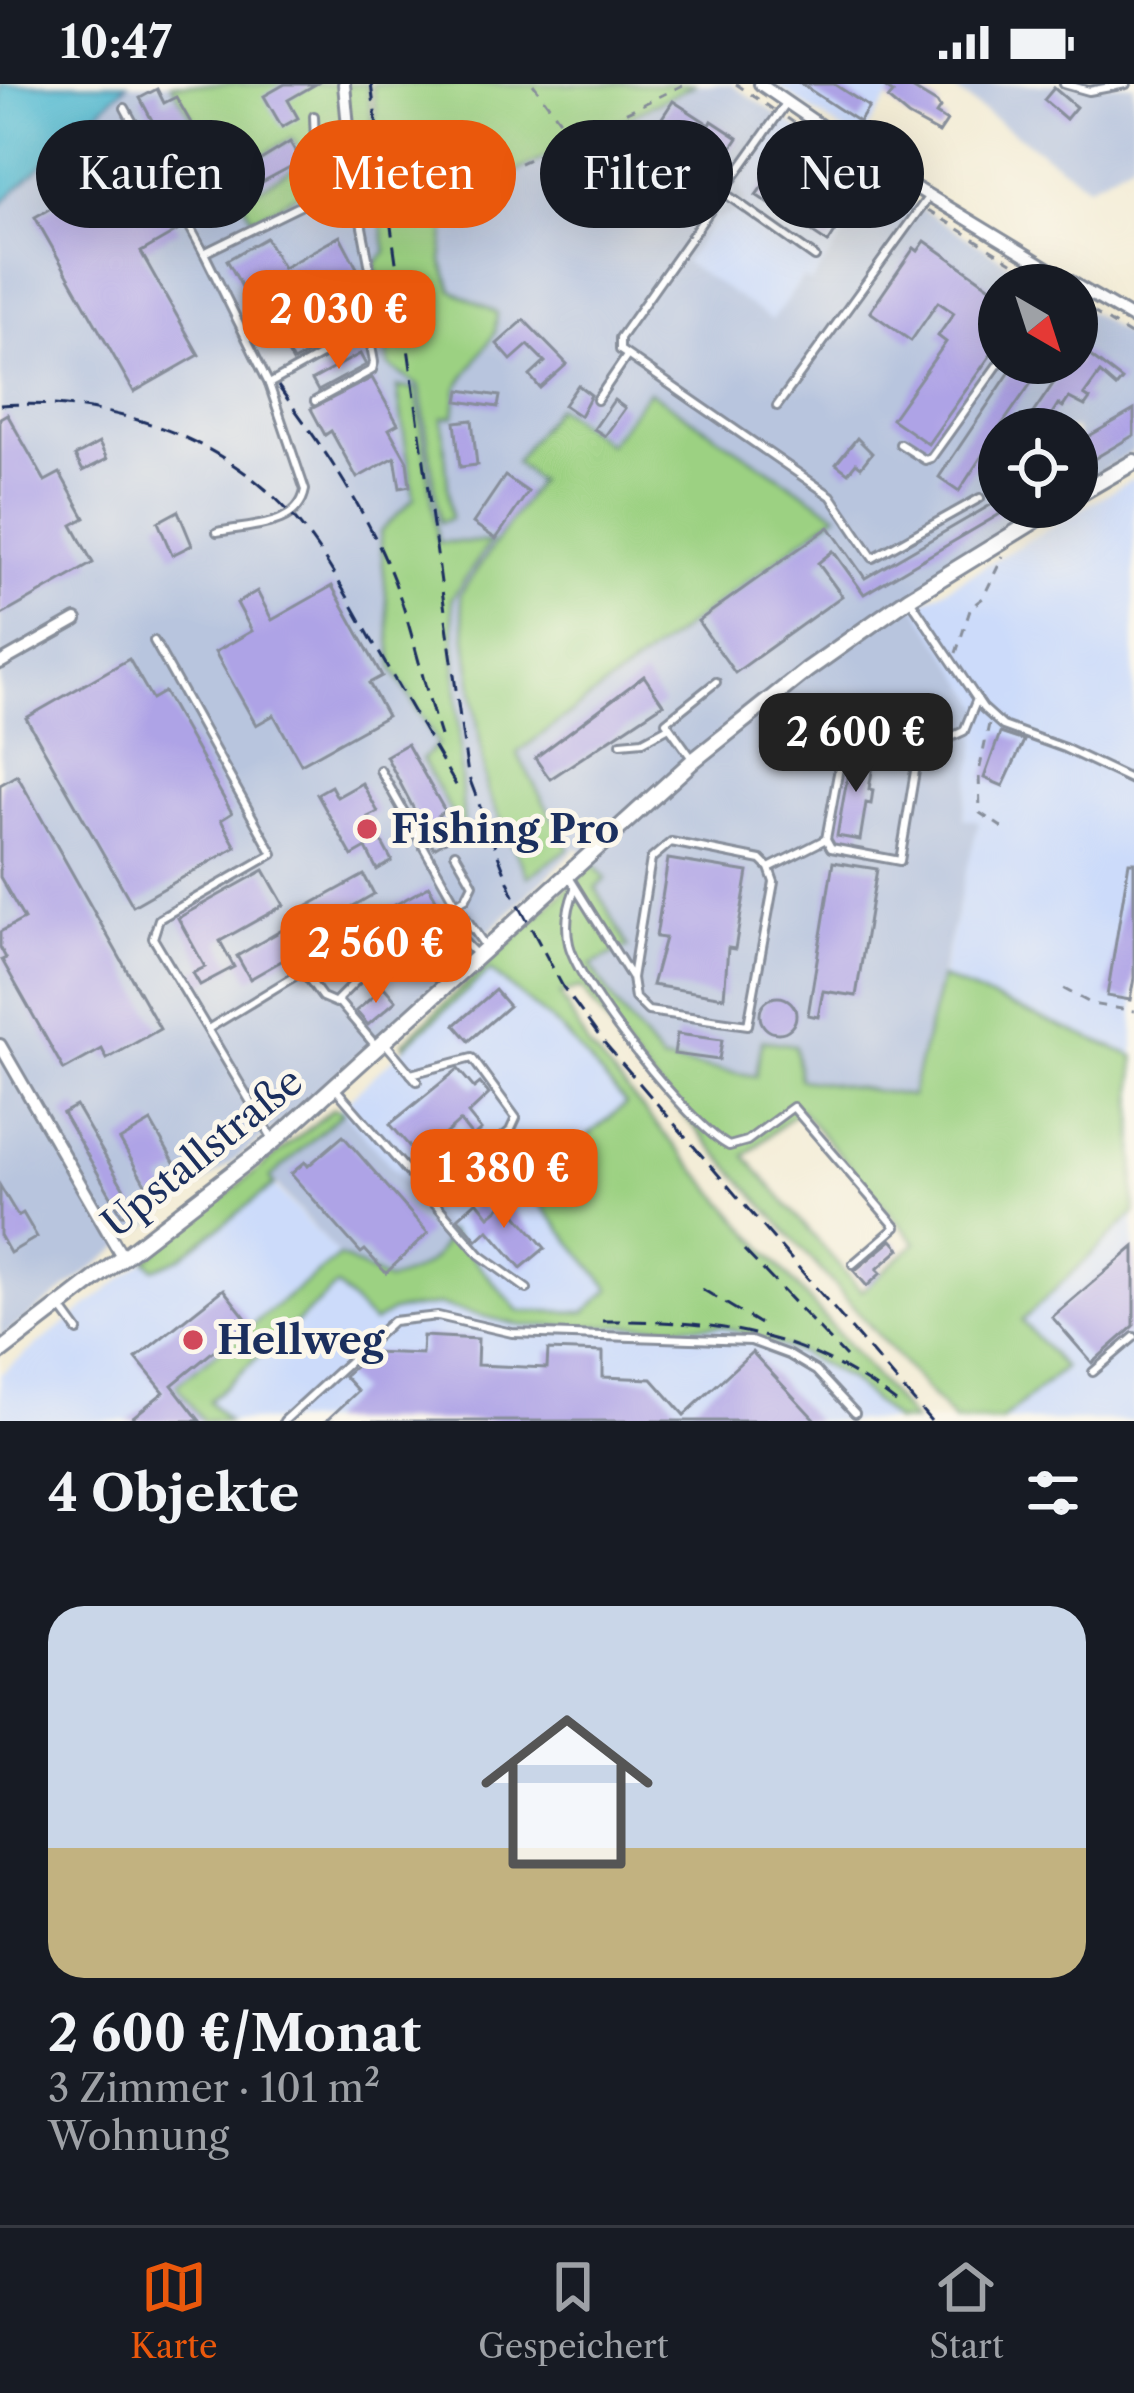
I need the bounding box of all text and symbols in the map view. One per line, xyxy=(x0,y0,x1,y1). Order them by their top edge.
text: 10:47 xyxy=(60,14,172,70)
chip: Kaufen xyxy=(36,120,265,228)
chip: Mieten xyxy=(289,120,516,228)
chip: Filter xyxy=(540,120,733,228)
chip: Neu xyxy=(757,120,924,228)
north arrow xyxy=(978,264,1098,384)
map controls xyxy=(978,264,1098,528)
pin: 2 030 € xyxy=(228,270,450,372)
text: 2 030 € xyxy=(269,285,409,333)
button: locate xyxy=(978,408,1098,528)
pin: 2 600 € xyxy=(745,693,967,795)
text: 2 600 € xyxy=(786,708,926,756)
place label: Fishing Pro xyxy=(391,805,619,853)
marker: Fishing Pro xyxy=(354,816,380,842)
pin: 2 560 € xyxy=(265,904,487,1006)
text: 2 560 € xyxy=(307,919,445,967)
street label: Upstallstraße xyxy=(92,1057,312,1247)
pin: 1 380 € xyxy=(393,1129,615,1231)
text: 1 380 € xyxy=(438,1144,570,1192)
place label: Hellweg xyxy=(217,1316,386,1364)
marker: Hellweg xyxy=(180,1327,206,1353)
icon: filters xyxy=(1020,1460,1086,1526)
text: 4 Objekte xyxy=(48,1462,299,1524)
icon: home xyxy=(459,1684,675,1900)
text: 2 600 €/Monat xyxy=(48,2002,421,2064)
text: 3 Zimmer · 101 m² xyxy=(48,2064,380,2112)
text: Wohnung xyxy=(48,2112,229,2160)
tab: Karte xyxy=(130,2254,217,2367)
tab: Gespeichert xyxy=(478,2254,669,2367)
tab: Start xyxy=(929,2254,1004,2367)

